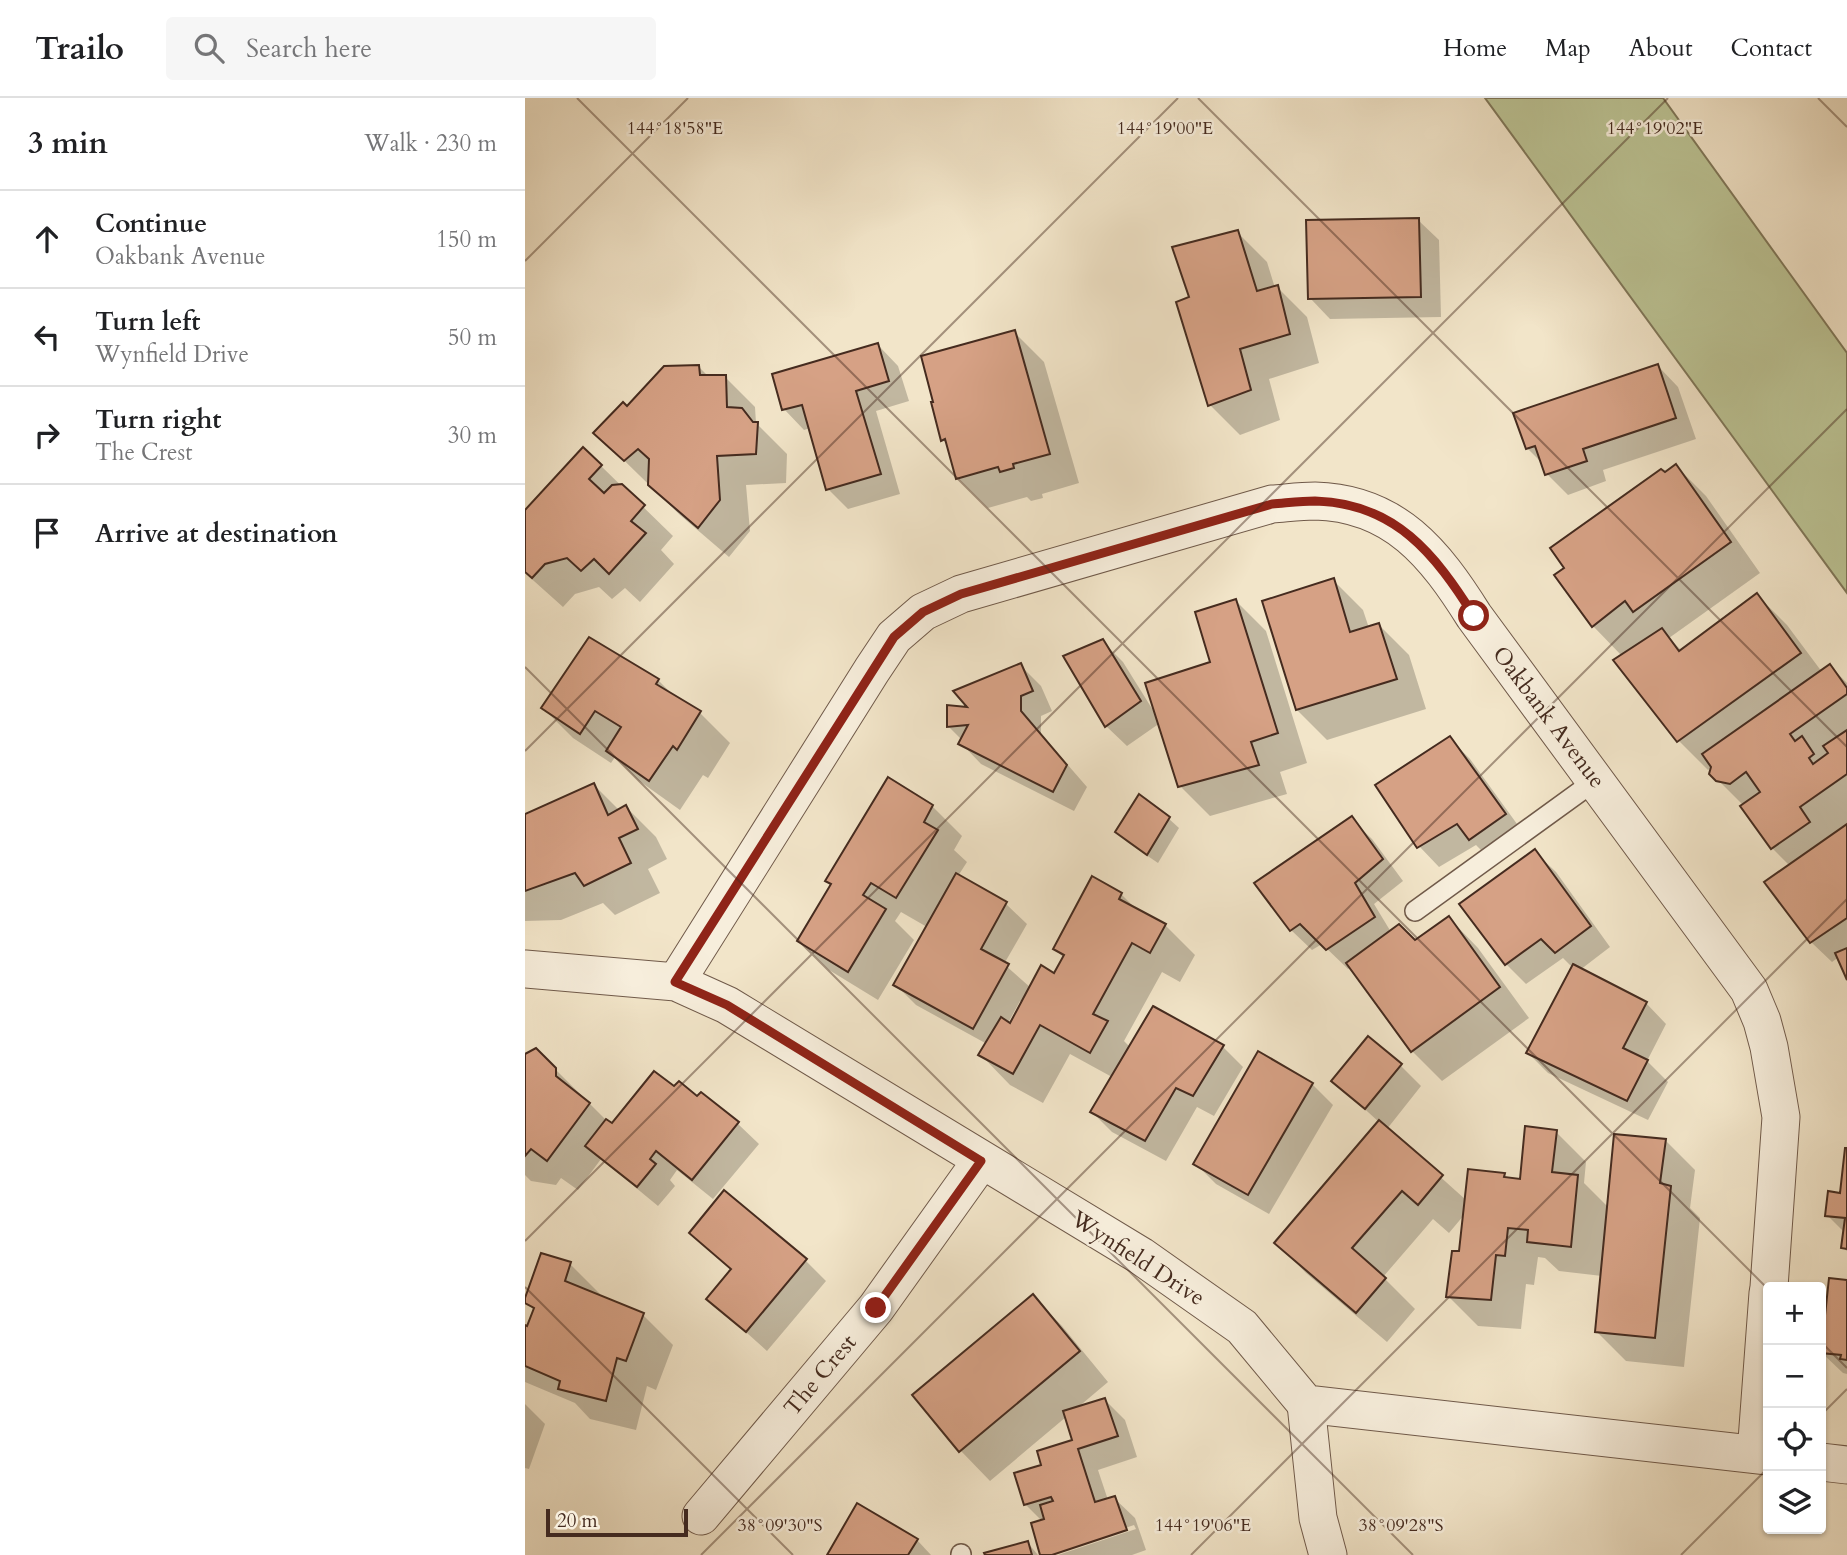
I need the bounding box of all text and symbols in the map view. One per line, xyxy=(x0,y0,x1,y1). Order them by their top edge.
search box xyxy=(166,17,656,80)
text: Trailo xyxy=(35,26,124,71)
icon: search xyxy=(190,29,228,67)
text: Search here xyxy=(246,31,372,66)
text: Home xyxy=(1443,32,1507,65)
text: Map xyxy=(1545,32,1591,65)
text: About xyxy=(1629,32,1693,65)
text: Contact xyxy=(1731,32,1812,65)
text: 144°18'58"E xyxy=(627,116,723,141)
text: 144°19'00"E xyxy=(1117,116,1213,141)
text: 144°19'02"E xyxy=(1607,116,1703,141)
text: 3 min xyxy=(28,123,108,164)
text: Walk · 230 m xyxy=(364,128,497,159)
text: Continue xyxy=(95,206,207,241)
icon: ahead xyxy=(28,220,66,258)
text: 150 m xyxy=(436,224,497,255)
text: Oakbank Avenue xyxy=(95,241,266,272)
text: Turn left xyxy=(95,304,200,339)
icon: left xyxy=(28,318,66,356)
text: 50 m xyxy=(448,322,497,353)
text: Wynfield Drive xyxy=(95,339,249,370)
text: Turn right xyxy=(95,402,222,437)
icon: right xyxy=(28,416,66,454)
text: 30 m xyxy=(448,420,497,451)
text: The Crest xyxy=(95,437,193,468)
icon: arrive xyxy=(28,514,66,552)
text: Arrive at destination xyxy=(95,516,338,551)
route start xyxy=(1458,600,1489,631)
street label: Oakbank Avenue xyxy=(1485,640,1613,794)
street label: Wynfield Drive xyxy=(1064,1203,1211,1313)
map controls xyxy=(1763,1282,1826,1534)
button: + xyxy=(1763,1282,1826,1345)
route end xyxy=(860,1292,891,1323)
street label: The Crest xyxy=(777,1328,863,1422)
button: − xyxy=(1763,1345,1826,1408)
button: locate xyxy=(1763,1408,1826,1471)
button: layers xyxy=(1763,1471,1826,1534)
scale bar xyxy=(546,1506,688,1538)
text: 20 m xyxy=(557,1508,598,1534)
text: 38°09'30"S xyxy=(738,1513,822,1538)
text: 144°19'06"E xyxy=(1155,1513,1251,1538)
text: 38°09'28"S xyxy=(1359,1513,1443,1538)

